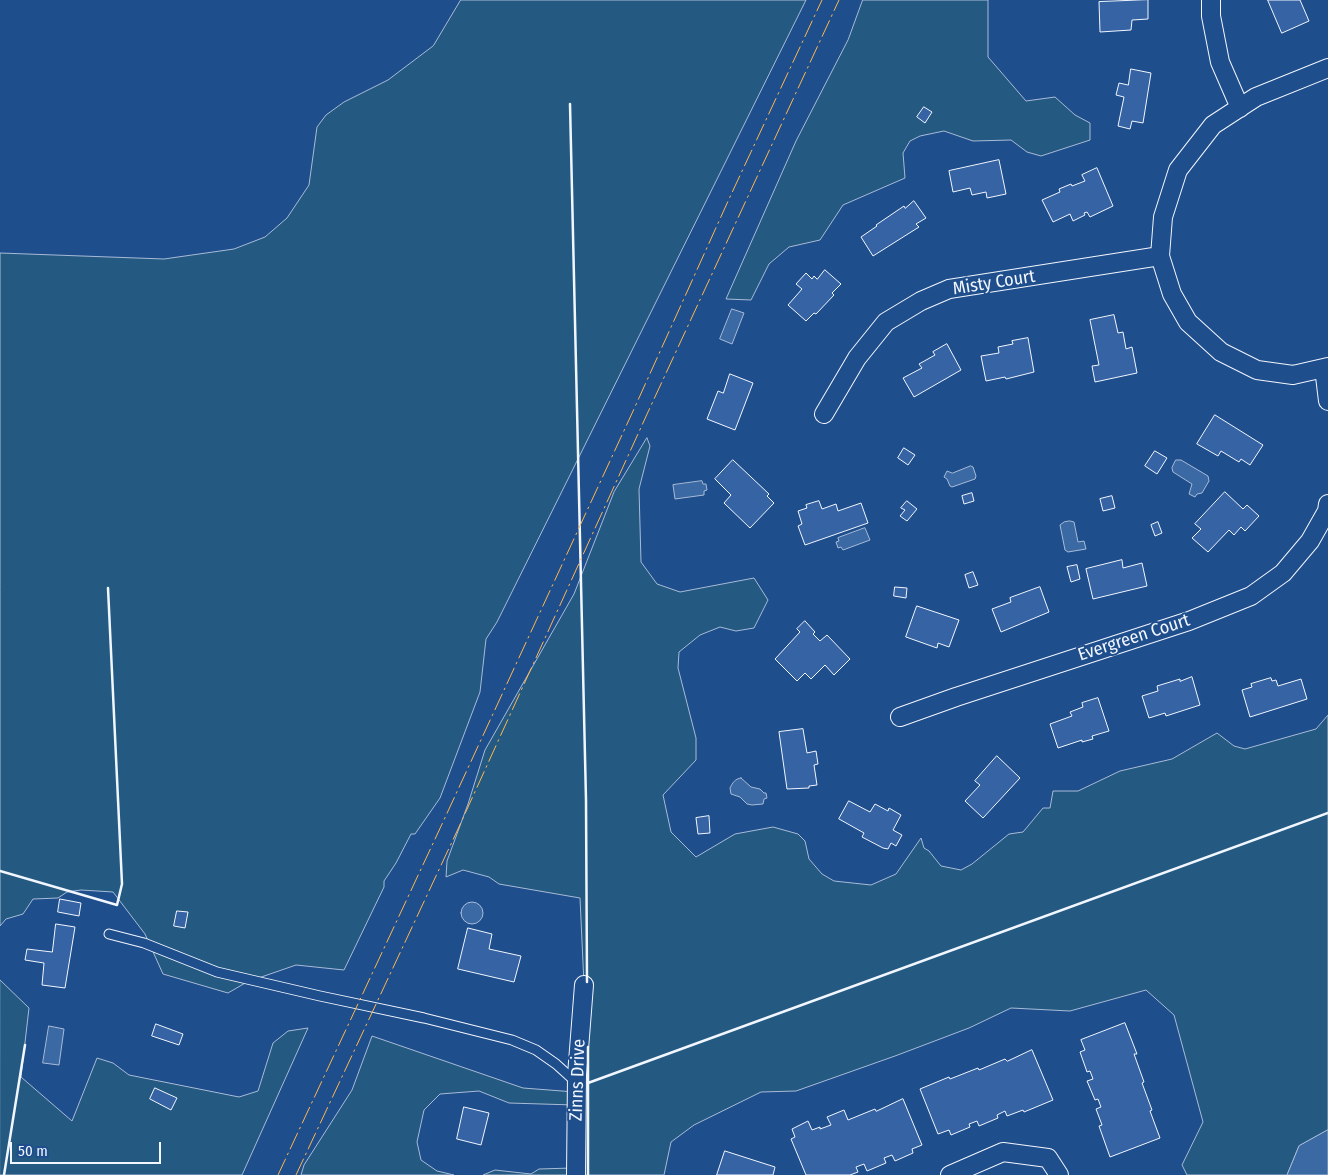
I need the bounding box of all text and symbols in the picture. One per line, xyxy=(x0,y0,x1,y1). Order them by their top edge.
street label: Misty Court xyxy=(951,266,1037,300)
street label: Evergreen Court xyxy=(1075,610,1193,666)
street label: Zinns Drive xyxy=(566,1039,590,1121)
scale bar xyxy=(12,1132,164,1164)
text: 50 m xyxy=(18,1142,48,1160)

